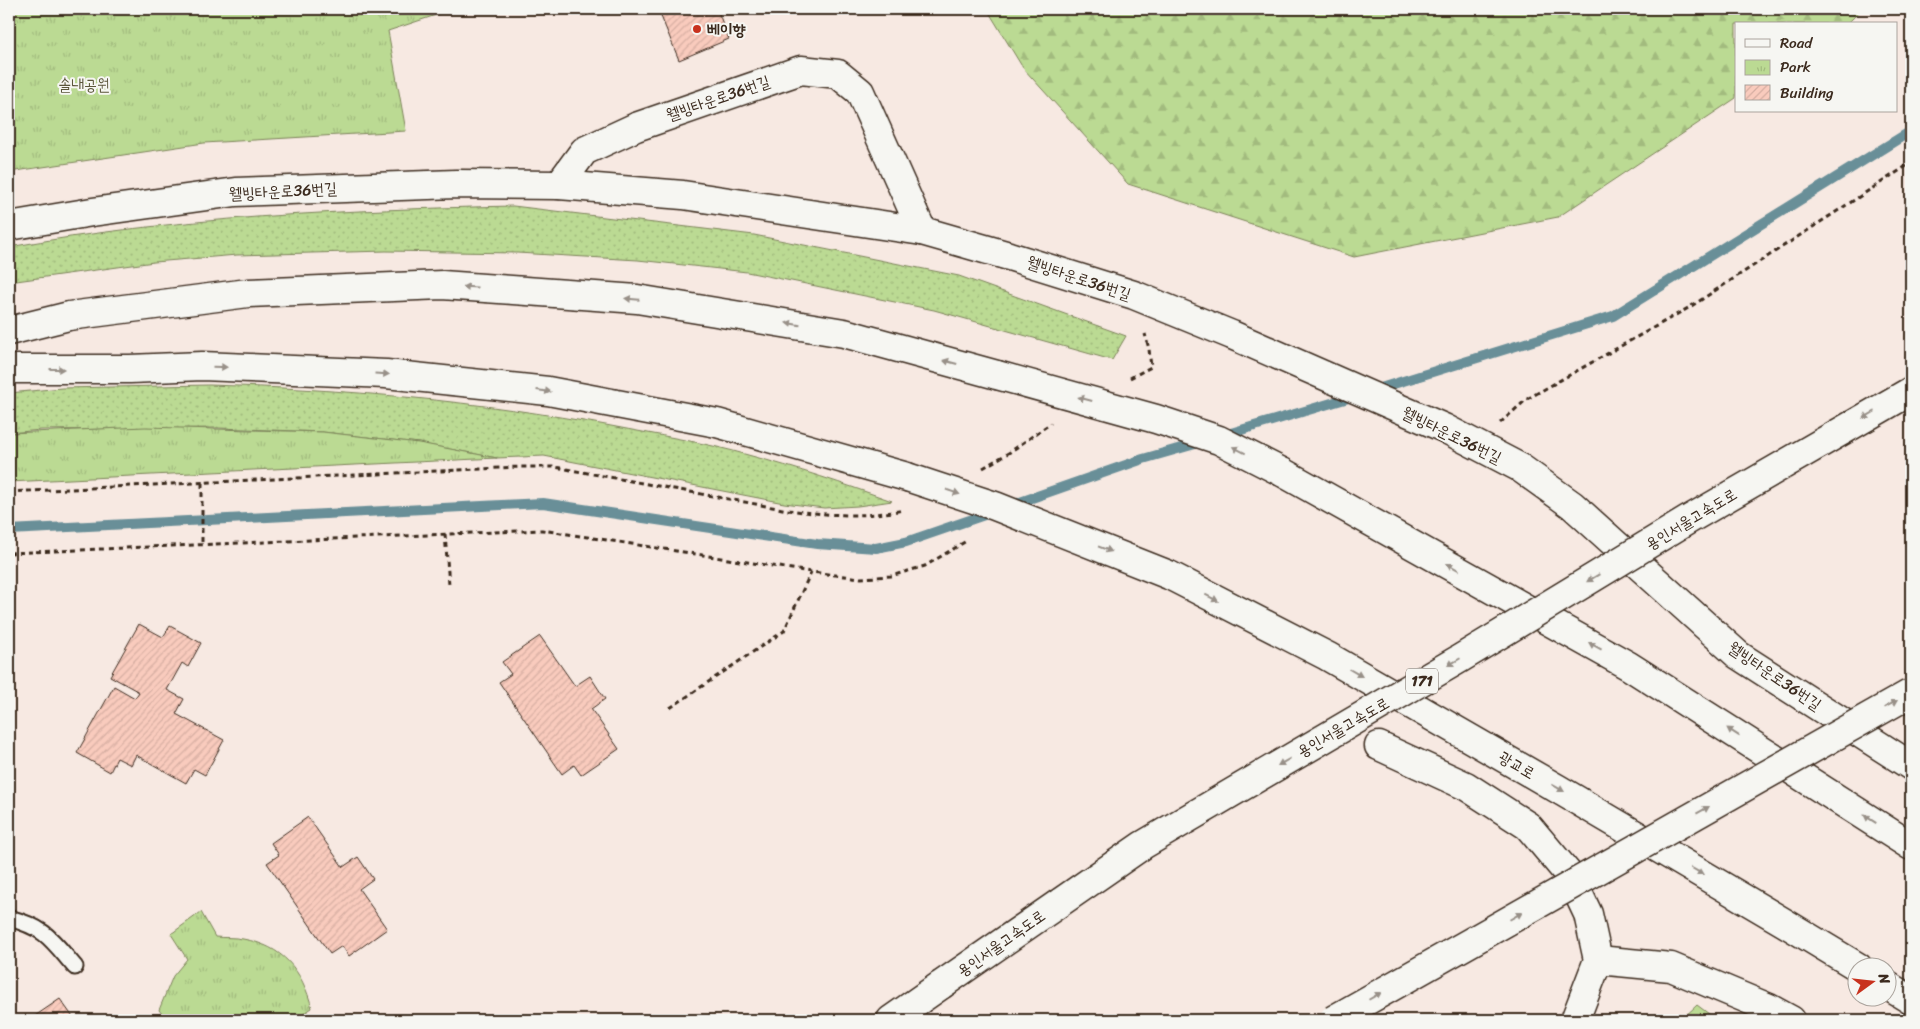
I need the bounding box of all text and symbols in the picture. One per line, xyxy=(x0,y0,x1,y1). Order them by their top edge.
place label: 베이향 xyxy=(707,15,746,44)
legend xyxy=(1735,22,1898,112)
marker: 베이향 xyxy=(691,23,703,35)
text: Road xyxy=(1780,30,1813,56)
text: Park xyxy=(1780,54,1811,80)
street label: 웰빙타운로36번길 xyxy=(662,67,774,129)
park label: 솔내공원 xyxy=(58,70,110,99)
text: Building xyxy=(1780,80,1834,106)
street label: 웰빙타운로36번길 xyxy=(228,174,338,208)
street label: 웰빙타운로36번길 xyxy=(1023,248,1135,309)
one-way arrow xyxy=(462,283,478,291)
one-way arrow xyxy=(624,295,640,303)
one-way arrow xyxy=(784,320,800,328)
one-way arrow xyxy=(943,358,958,366)
one-way arrow xyxy=(212,363,228,371)
one-way arrow xyxy=(50,365,66,373)
one-way arrow xyxy=(375,370,391,378)
one-way arrow xyxy=(536,387,552,395)
one-way arrow xyxy=(1077,395,1092,403)
street label: 웰빙타운로36번길 xyxy=(1397,398,1507,472)
one-way arrow xyxy=(1863,411,1876,420)
one-way arrow xyxy=(1231,446,1246,454)
street label: 용인서울고속도로 xyxy=(1639,480,1743,558)
one-way arrow xyxy=(946,488,961,496)
one-way arrow xyxy=(1098,545,1113,553)
one-way arrow xyxy=(1447,563,1460,572)
one-way arrow xyxy=(1587,573,1600,582)
one-way arrow xyxy=(1205,594,1219,602)
street label: 웰빙타운로36번길 xyxy=(1722,634,1828,718)
one-way arrow xyxy=(1588,642,1602,651)
one-way arrow xyxy=(1448,657,1461,666)
one-way arrow xyxy=(1349,668,1363,677)
road number: 171 xyxy=(1406,668,1438,694)
street label: 용인서울고속도로 xyxy=(1291,689,1395,765)
one-way arrow xyxy=(1884,700,1897,709)
one-way arrow xyxy=(1727,727,1740,737)
street label: 광교로 xyxy=(1493,743,1541,787)
one-way arrow xyxy=(1277,757,1291,766)
one-way arrow xyxy=(1551,784,1564,793)
one-way arrow xyxy=(1697,805,1710,814)
one-way arrow xyxy=(1864,815,1877,824)
one-way arrow xyxy=(1691,867,1704,876)
street label: 용인서울고속도로 xyxy=(950,902,1052,984)
one-way arrow xyxy=(1509,912,1524,920)
north arrow xyxy=(1848,956,1898,1006)
text: N xyxy=(1870,970,1897,987)
one-way arrow xyxy=(1368,992,1382,1000)

